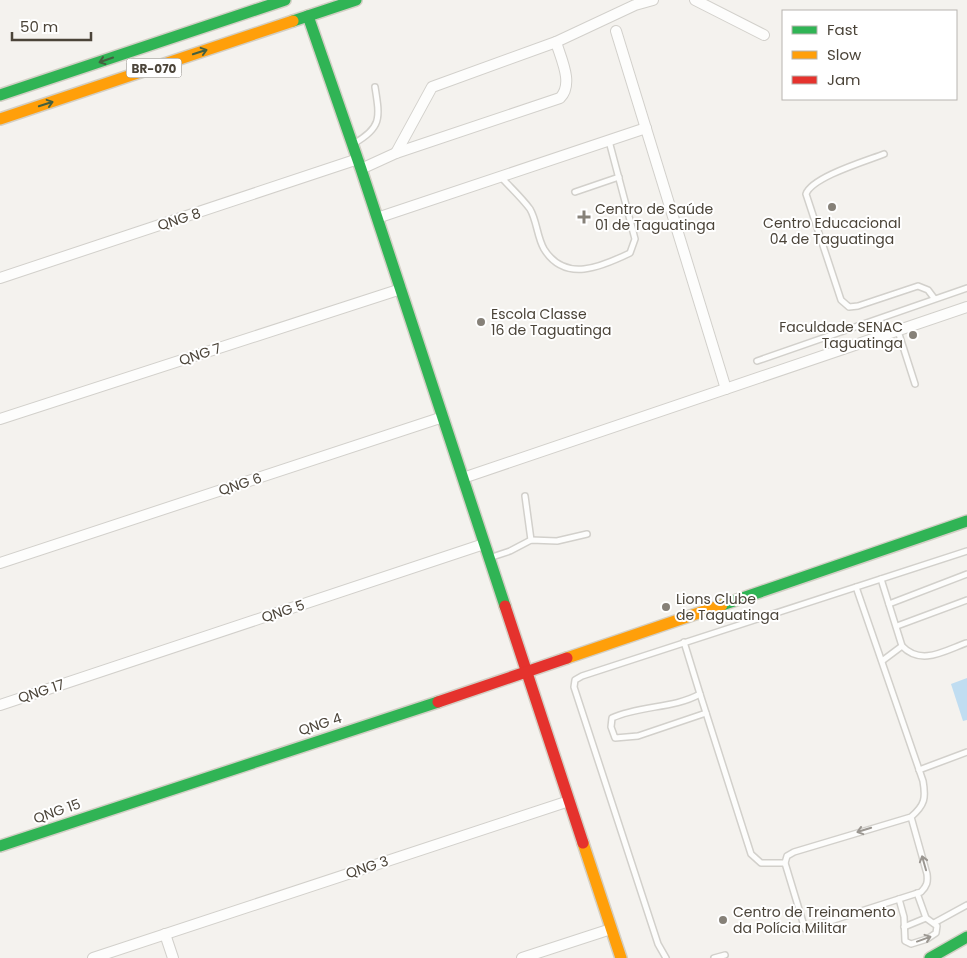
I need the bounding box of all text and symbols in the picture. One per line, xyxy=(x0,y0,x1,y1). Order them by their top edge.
scale bar xyxy=(12,10,91,42)
legend xyxy=(782,10,957,100)
text: 50 m xyxy=(20,16,58,37)
text: Fast xyxy=(827,19,858,40)
text: Slow xyxy=(827,44,862,65)
one-way arrow xyxy=(192,47,208,56)
one-way arrow xyxy=(99,56,114,65)
road number: BR-070 xyxy=(126,58,182,78)
text: Jam xyxy=(827,69,861,90)
one-way arrow xyxy=(38,98,54,108)
place label: Centro de Saúde 01 de Taguatinga xyxy=(595,199,715,235)
marker: Centro Educacional 04 de Taguatinga xyxy=(826,201,838,213)
street label: QNG 8 xyxy=(155,203,203,235)
marker: Centro de Saúde 01 de Taguatinga xyxy=(577,210,591,224)
place label: Centro Educacional 04 de Taguatinga xyxy=(763,213,901,249)
place label: Escola Classe 16 de Taguatinga xyxy=(491,304,611,340)
marker: Escola Classe 16 de Taguatinga xyxy=(475,316,487,328)
place label: Faculdade SENAC Taguatinga xyxy=(779,317,903,353)
marker: Faculdade SENAC Taguatinga xyxy=(907,329,919,341)
street label: QNG 7 xyxy=(176,338,224,370)
street label: QNG 6 xyxy=(216,468,264,500)
place label: Lions Clube de Taguatinga xyxy=(676,589,779,625)
street label: QNG 5 xyxy=(259,595,307,627)
marker: Lions Clube de Taguatinga xyxy=(660,601,672,613)
street label: QNG 17 xyxy=(15,674,67,708)
street label: QNG 4 xyxy=(296,708,344,740)
street label: QNG 15 xyxy=(31,794,83,828)
one-way arrow xyxy=(857,826,873,836)
street label: QNG 3 xyxy=(343,851,391,883)
one-way arrow xyxy=(919,855,928,871)
place label: Centro de Treinamento da Polícia Militar xyxy=(733,902,896,938)
marker: Centro de Treinamento da Polícia Militar xyxy=(717,914,729,926)
one-way arrow xyxy=(916,934,931,943)

